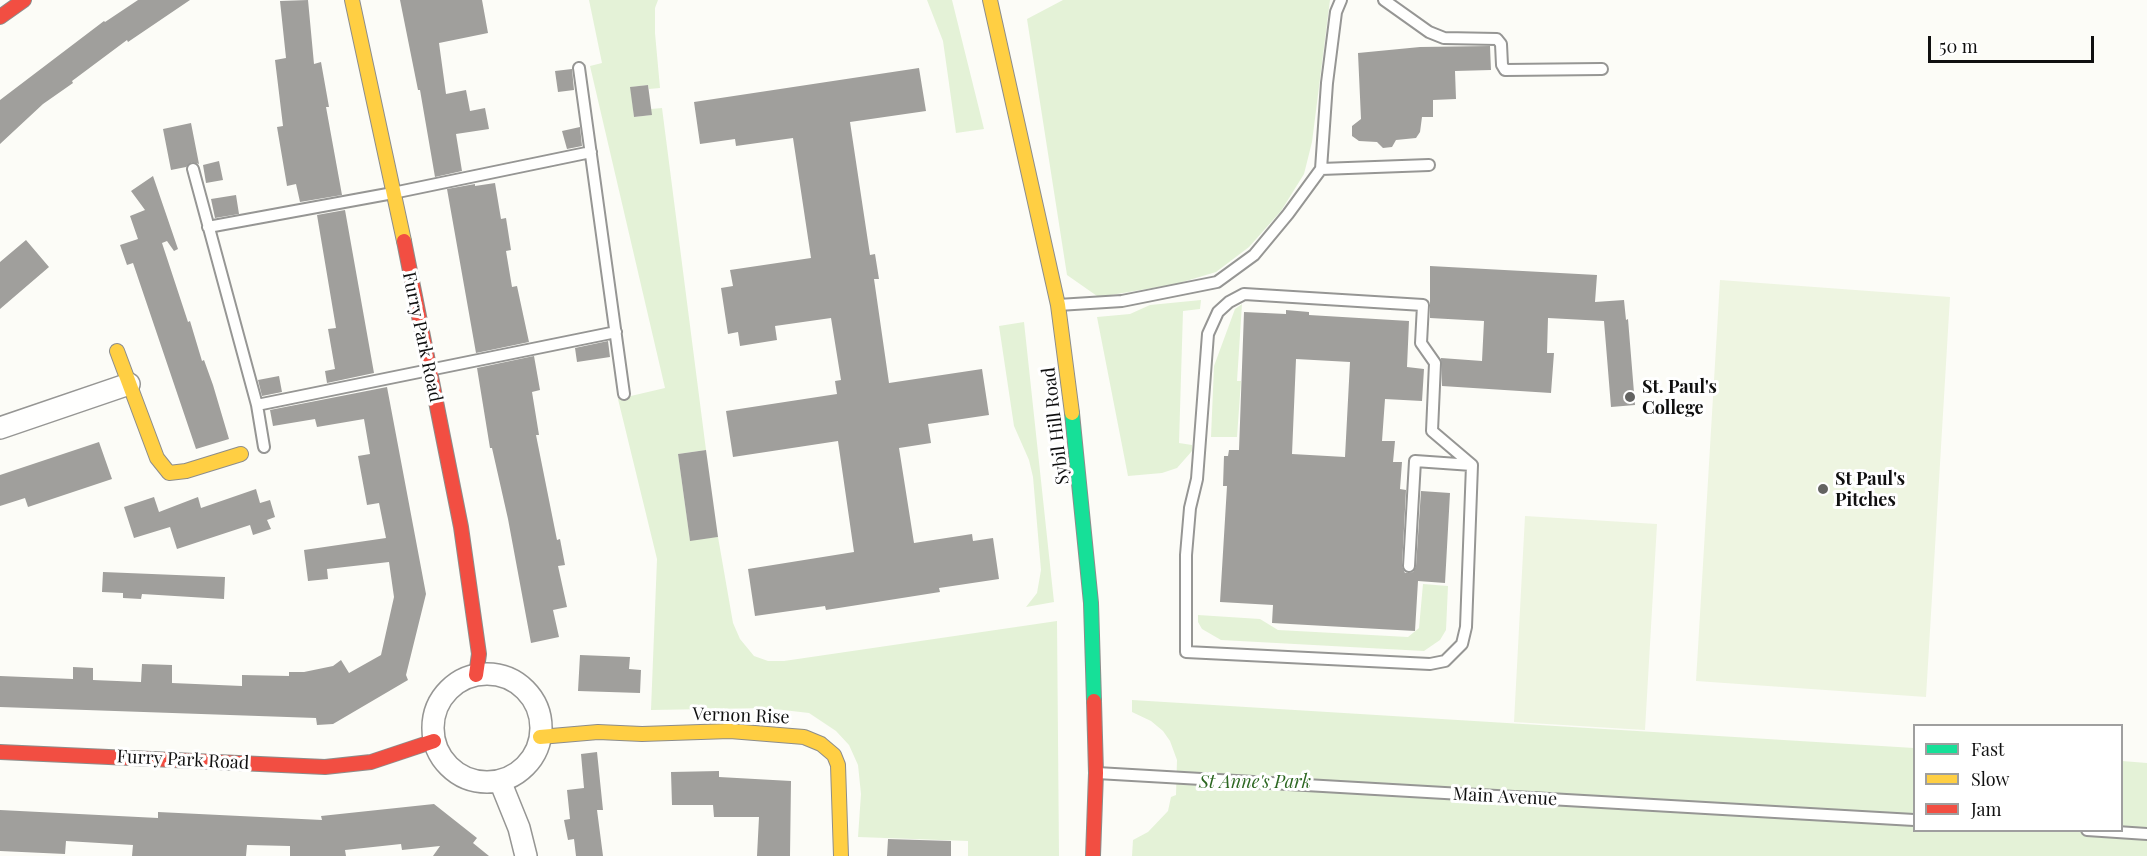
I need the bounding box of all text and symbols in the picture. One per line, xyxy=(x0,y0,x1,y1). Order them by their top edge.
scale bar xyxy=(1931,24,2098,62)
text: 50 m xyxy=(1939,34,1978,58)
street label: Furry Park Road xyxy=(398,270,446,404)
street label: Sybil Hill Road xyxy=(1038,366,1074,486)
place label: St. Paul's College xyxy=(1642,376,1717,418)
marker: St. Paul's College xyxy=(1623,390,1637,404)
place label: St Paul's Pitches xyxy=(1835,468,1905,510)
marker: St Paul's Pitches xyxy=(1816,482,1830,496)
street label: Vernon Rise xyxy=(692,704,790,728)
legend xyxy=(1913,724,2123,832)
text: Fast xyxy=(1971,737,2004,761)
street label: Furry Park Road xyxy=(116,746,250,774)
text: Slow xyxy=(1971,767,2009,791)
park label: St Anne's Park xyxy=(1199,771,1311,793)
street label: Main Avenue xyxy=(1452,783,1558,811)
text: Jam xyxy=(1971,797,2001,821)

